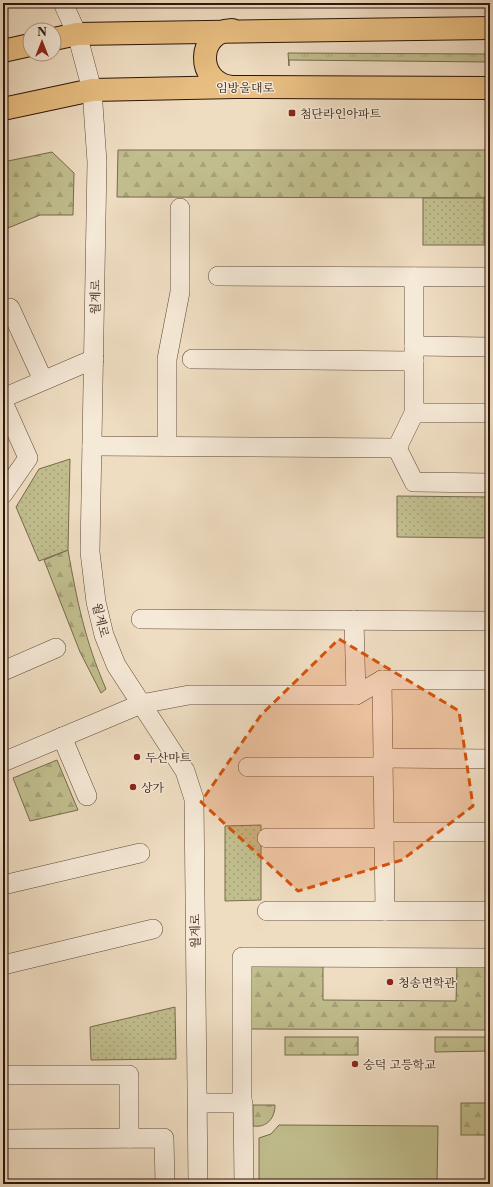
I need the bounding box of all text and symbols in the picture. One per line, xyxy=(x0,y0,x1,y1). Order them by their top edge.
north arrow xyxy=(22,22,62,62)
text: N xyxy=(37,25,47,39)
street label: 임방울대로 xyxy=(216,80,274,95)
place label: 첨단라인아파트 xyxy=(300,106,382,121)
marker: 첨단라인아파트 xyxy=(287,108,297,118)
street label: 월계로 xyxy=(87,279,103,315)
street label: 월계로 xyxy=(90,601,113,639)
place label: 두산마트 xyxy=(145,750,192,765)
marker: 두산마트 xyxy=(132,752,142,762)
place label: 상가 xyxy=(141,780,165,795)
marker: 상가 xyxy=(128,782,138,792)
street label: 월계로 xyxy=(187,913,203,949)
place label: 청송면학관 xyxy=(398,975,456,990)
marker: 청송면학관 xyxy=(385,977,395,987)
place label: 숭덕 고등학교 xyxy=(363,1057,436,1072)
marker: 숭덕 고등학교 xyxy=(350,1059,360,1069)

